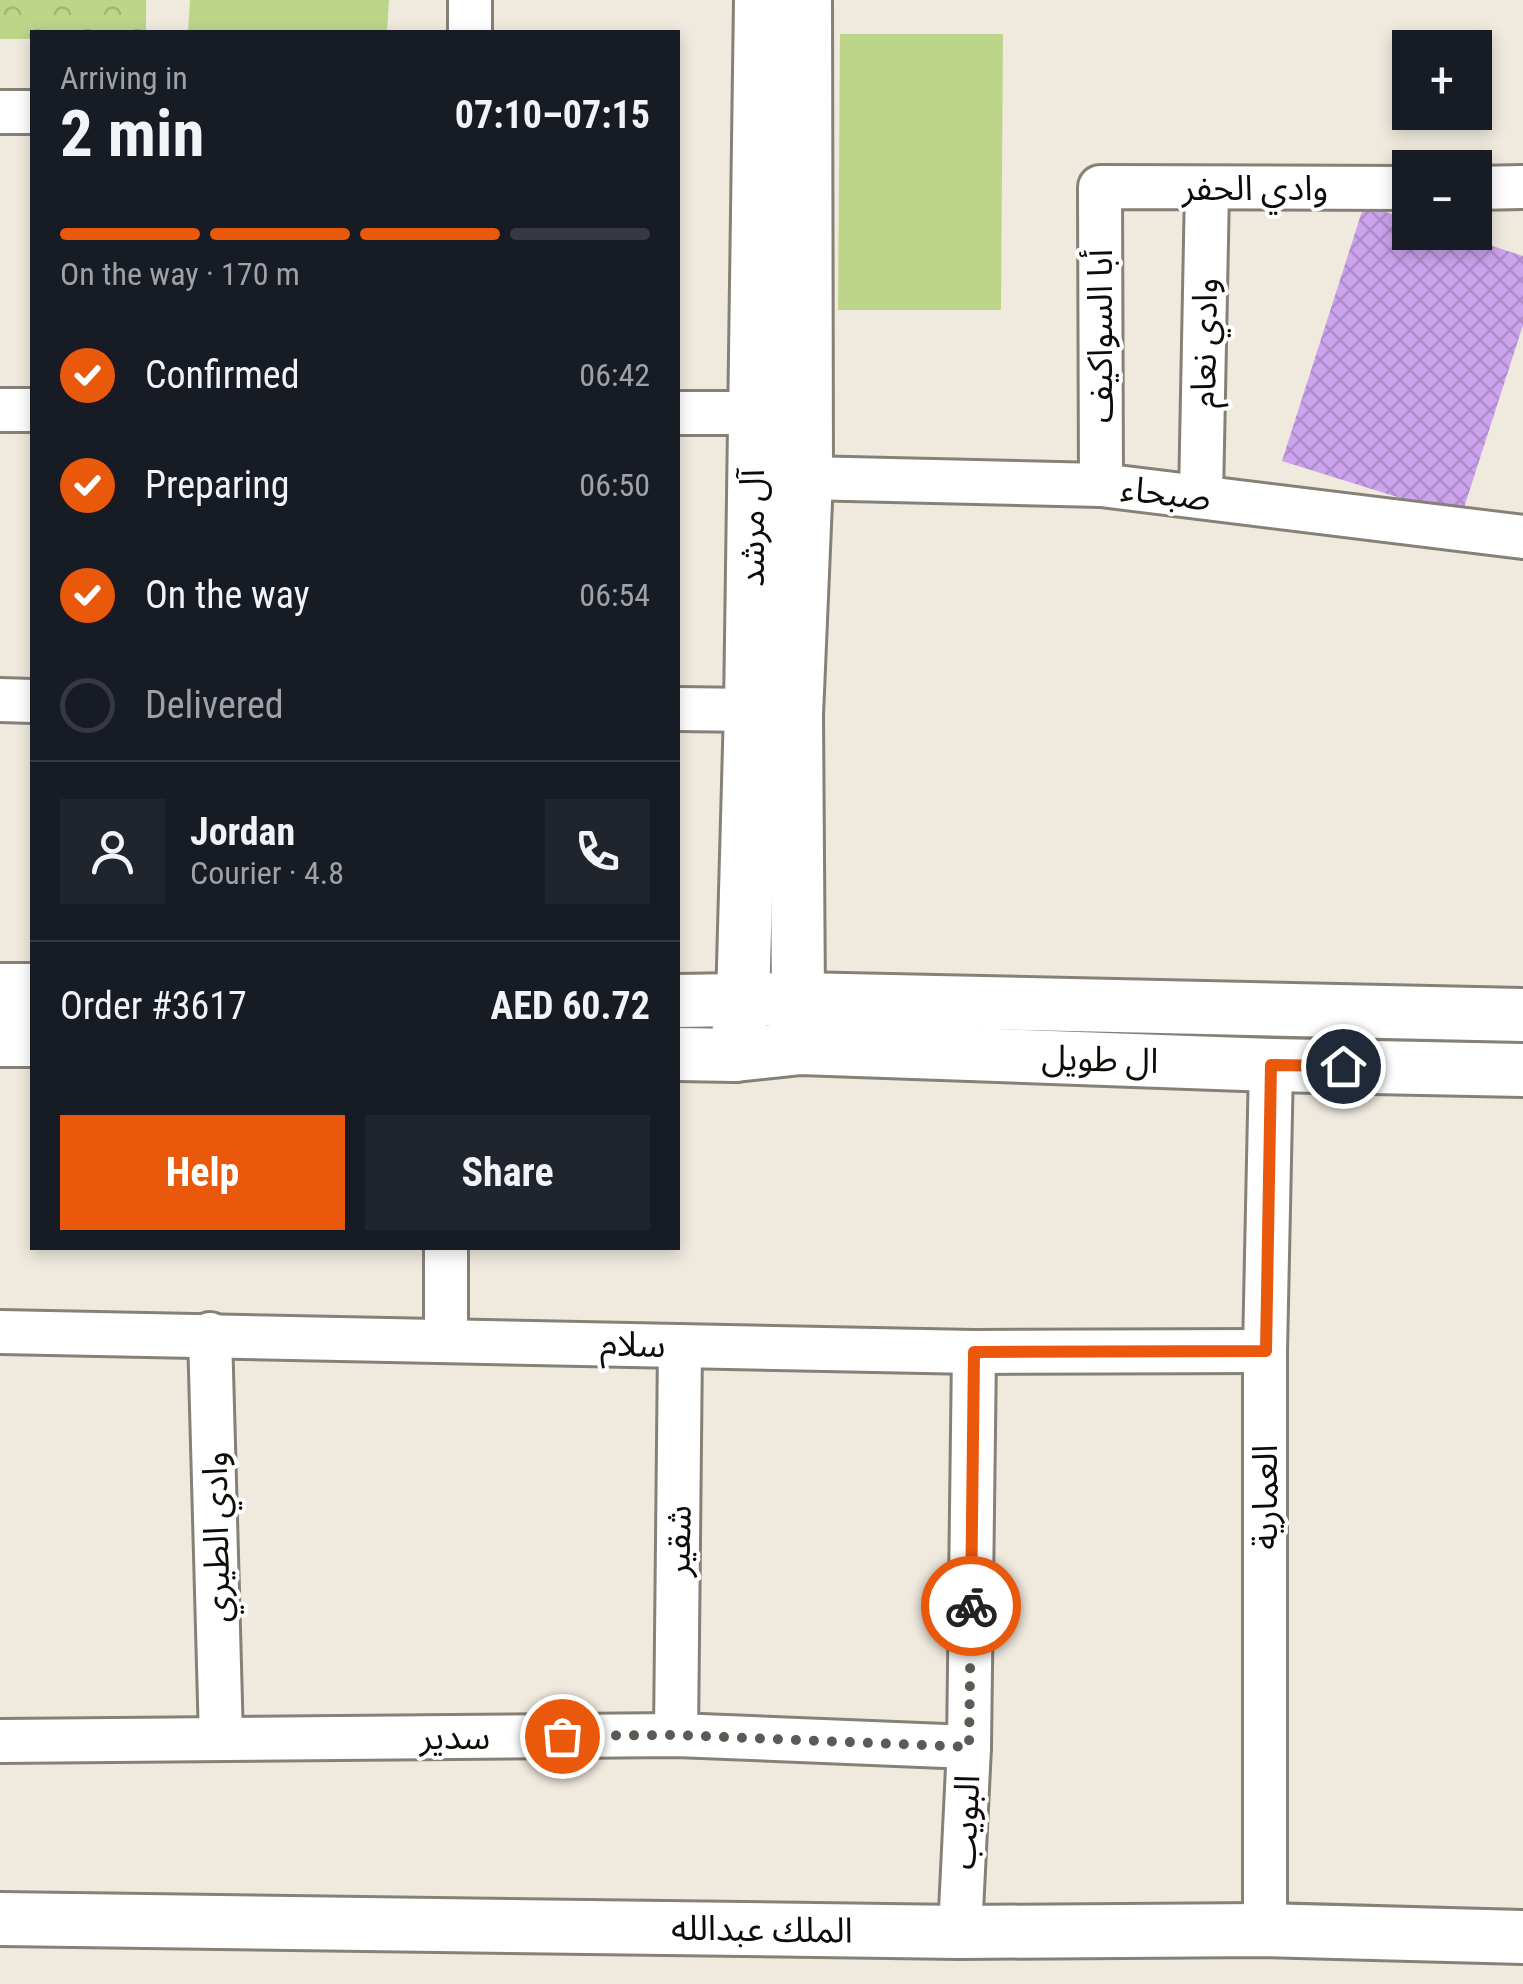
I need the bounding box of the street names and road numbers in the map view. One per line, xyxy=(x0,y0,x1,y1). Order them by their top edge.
street label: وادي الحفر xyxy=(1181,168,1328,215)
street label: أبا السواكيف xyxy=(1079,249,1121,423)
street label: وادي نعام xyxy=(1183,278,1232,409)
street label: آل مرشد xyxy=(732,467,773,587)
street label: صبحاء xyxy=(1119,468,1213,519)
street label: ال طويل xyxy=(1041,1037,1159,1082)
street label: سلام xyxy=(599,1323,666,1371)
street label: العمارية xyxy=(1245,1444,1286,1550)
street label: وادي الطيري xyxy=(195,1451,245,1623)
street label: شقير xyxy=(657,1505,700,1578)
street label: سدير xyxy=(419,1717,490,1758)
street label: البويب xyxy=(943,1774,988,1870)
street label: الملك عبدالله xyxy=(671,1907,853,1952)

